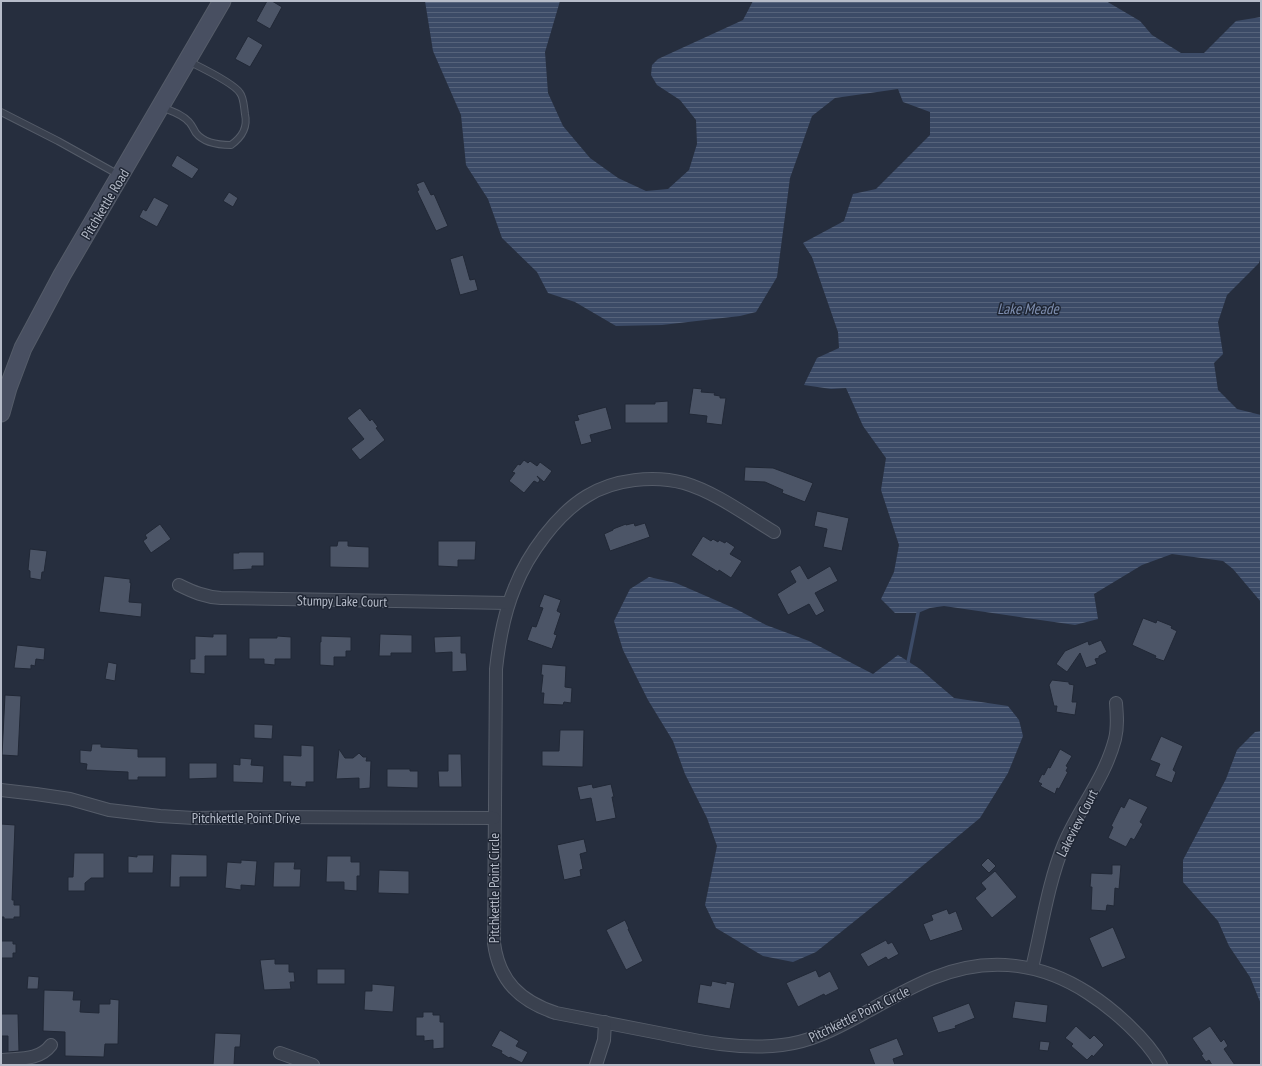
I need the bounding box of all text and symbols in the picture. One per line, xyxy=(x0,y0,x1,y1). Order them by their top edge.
street label: Pitchkettle Road xyxy=(77,166,133,242)
water label: Lake Meade xyxy=(997,299,1060,318)
street label: Stumpy Lake Court xyxy=(297,591,387,611)
street label: Lakeview Court xyxy=(1052,786,1102,860)
street label: Pitchkettle Point Drive xyxy=(192,809,300,827)
street label: Pitchkettle Point Circle xyxy=(485,833,503,943)
street label: Pitchkettle Point Circle xyxy=(805,982,913,1046)

